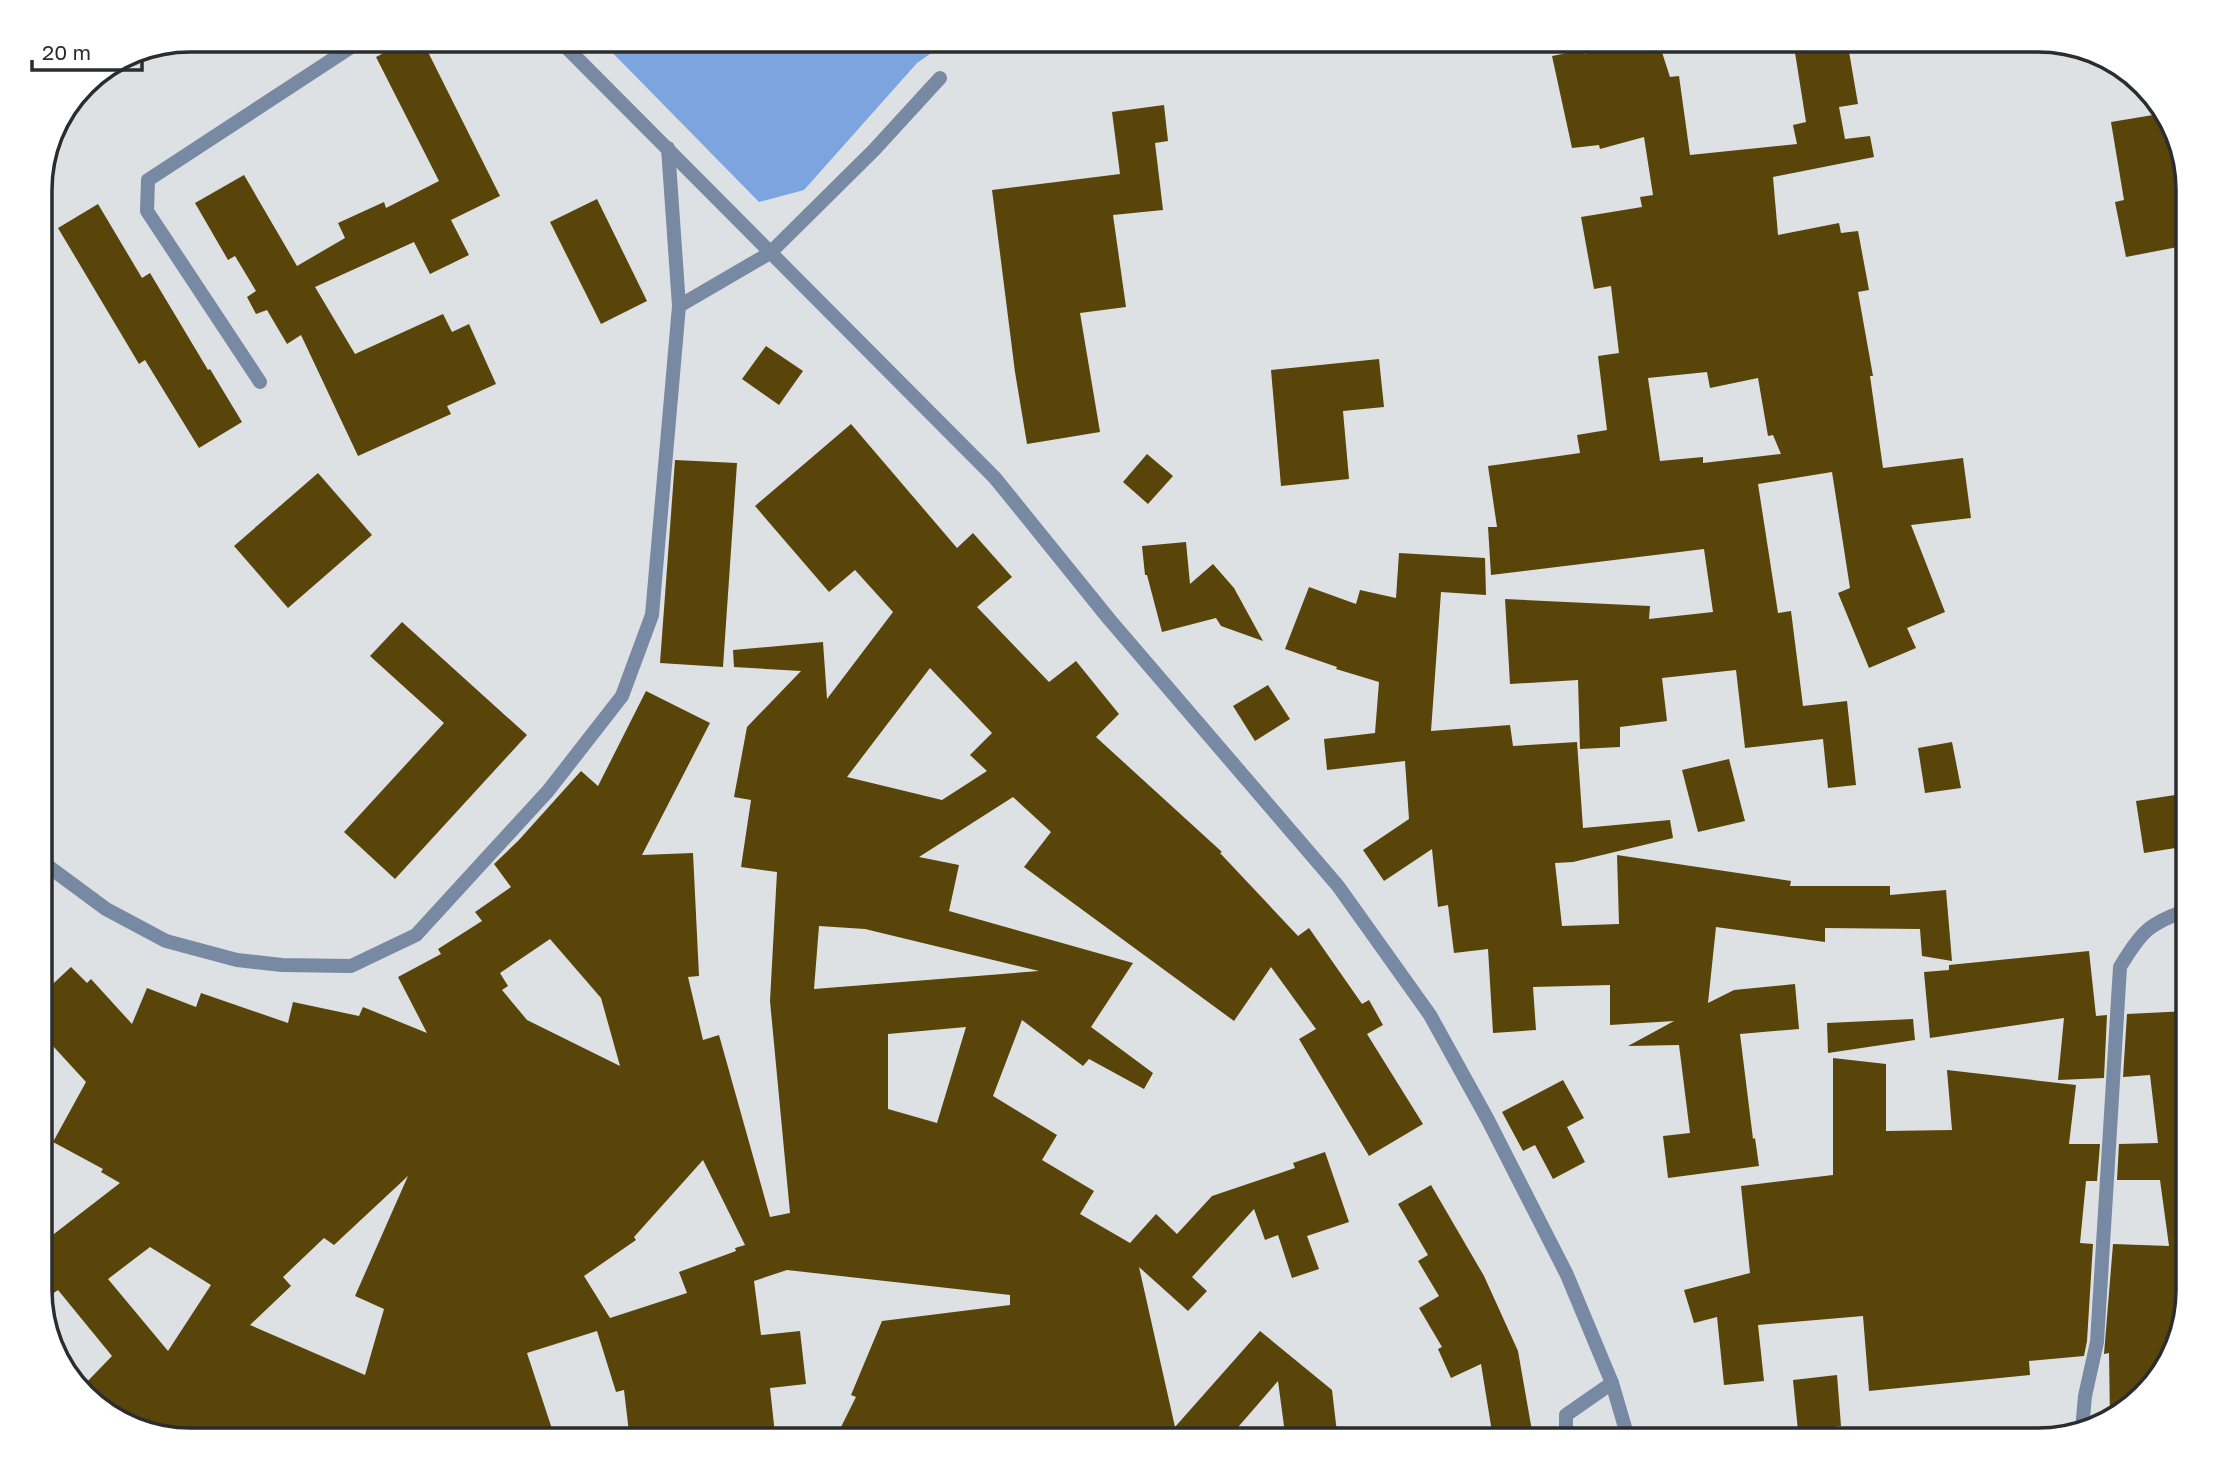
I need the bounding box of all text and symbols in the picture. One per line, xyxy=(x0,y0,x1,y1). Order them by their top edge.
scale bar xyxy=(32,28,142,72)
text: 20 m xyxy=(42,39,91,65)

